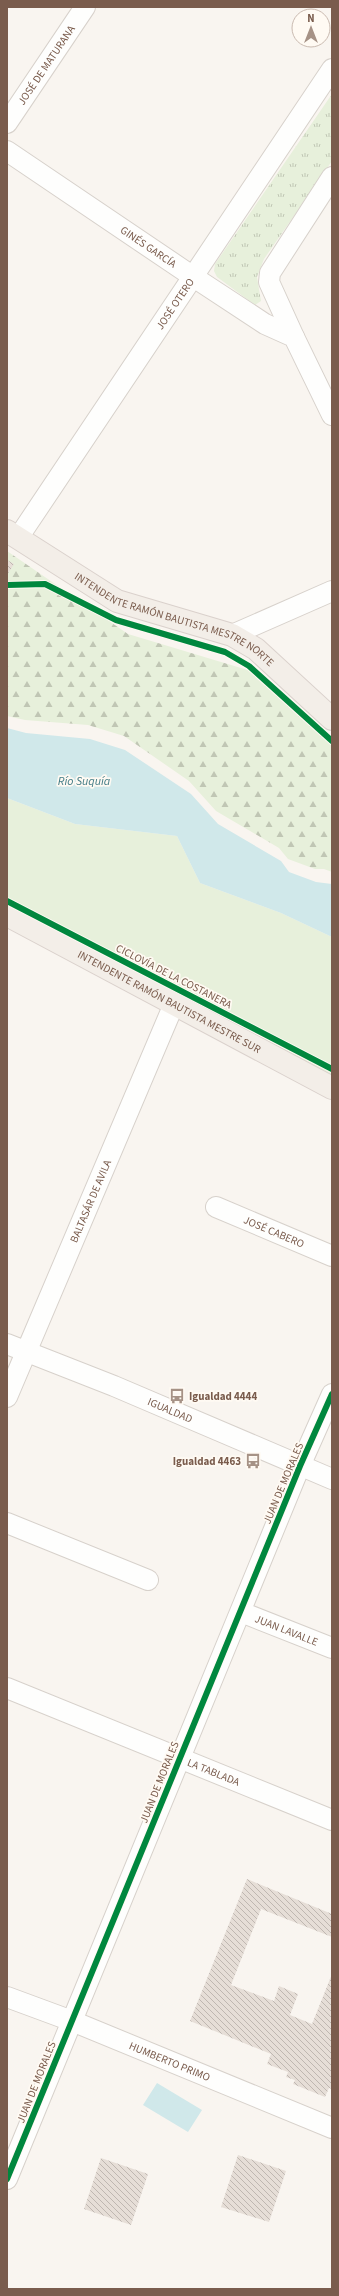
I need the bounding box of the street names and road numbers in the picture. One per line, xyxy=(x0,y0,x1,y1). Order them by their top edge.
street label: JOSÉ DE MATURANA xyxy=(14,22,79,108)
street label: GINÉS GARCÍA xyxy=(117,223,180,272)
street label: JOSÉ OTERO xyxy=(153,275,198,333)
street label: INTENDENTE RAMÓN BAUTISTA MESTRE NORTE xyxy=(72,569,277,670)
street label: CICLOVÍA DE LA COSTANERA xyxy=(113,941,234,1012)
street label: INTENDENTE RAMÓN BAUTISTA MESTRE SUR xyxy=(75,947,264,1057)
street label: BALTASÁR DE AVILA xyxy=(66,1157,115,1245)
street label: JOSÉ CABERO xyxy=(241,1212,307,1251)
street label: IGUALDAD xyxy=(145,1394,195,1427)
street label: JUAN DE MORALES xyxy=(260,1440,307,1526)
street label: JUAN LAVALLE xyxy=(253,1611,320,1650)
street label: JUAN DE MORALES xyxy=(136,1739,183,1825)
street label: LA TABLADA xyxy=(185,1755,242,1790)
street label: HUMBERTO PRIMO xyxy=(127,2038,212,2085)
street label: JUAN DE MORALES xyxy=(13,2039,60,2125)

